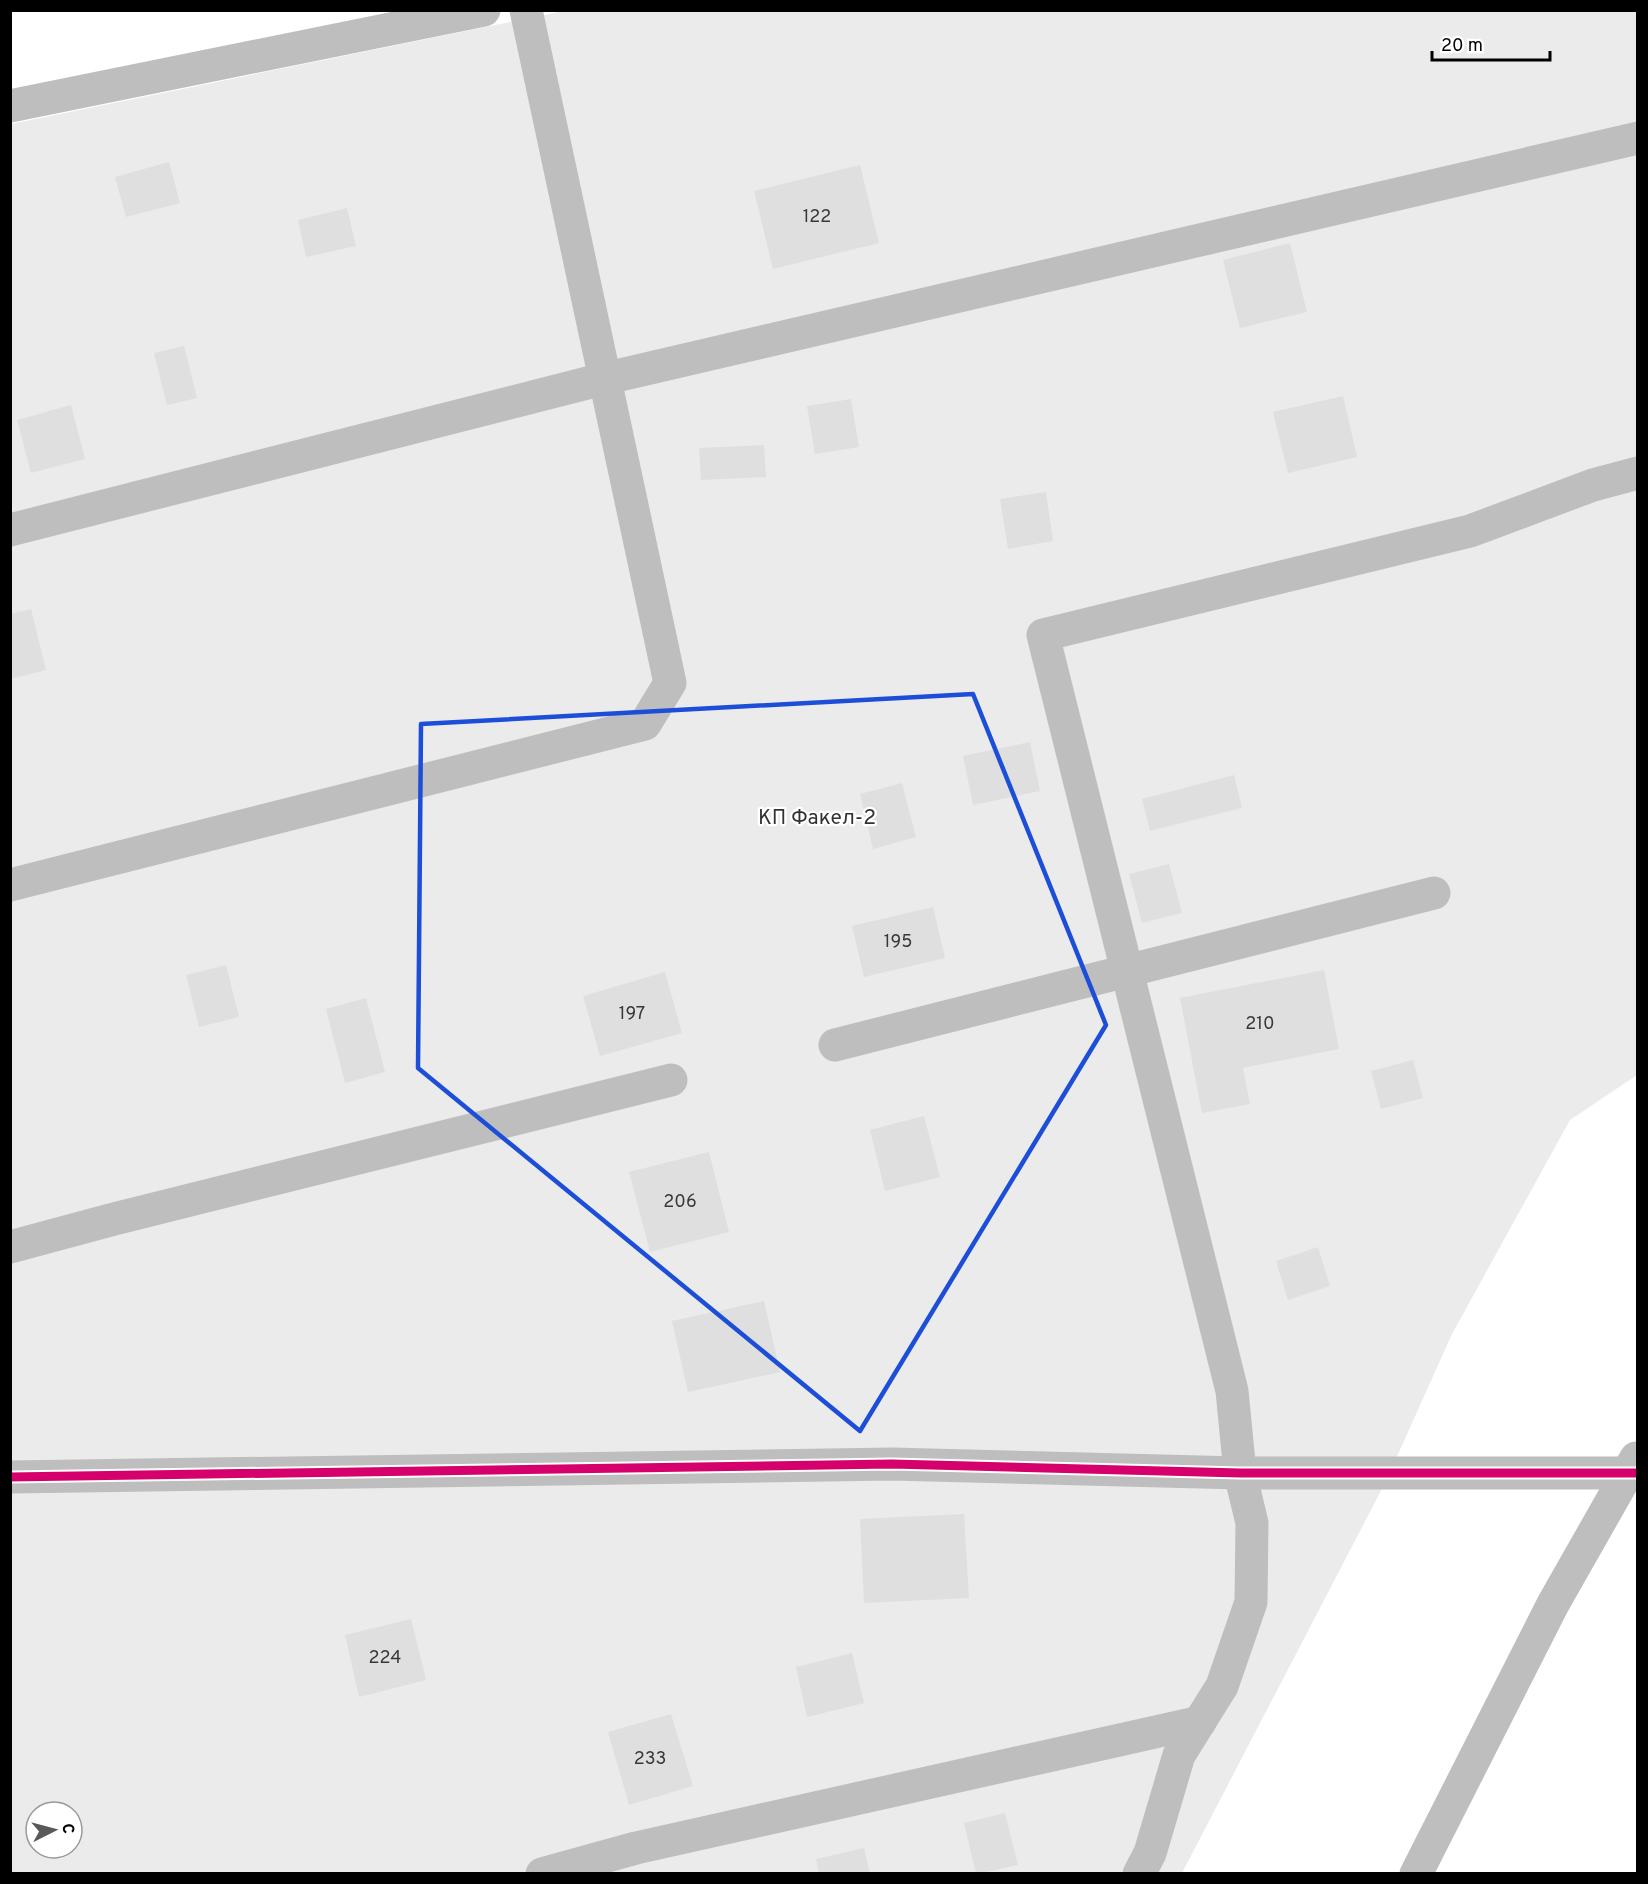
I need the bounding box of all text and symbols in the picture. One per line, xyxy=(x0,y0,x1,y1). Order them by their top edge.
scale bar xyxy=(1432,24,1550,62)
text: 20 m xyxy=(1441,35,1483,58)
house number: 122 xyxy=(803,206,831,229)
park label: КП Факел-2 xyxy=(758,805,876,832)
house number: 195 xyxy=(884,931,912,954)
house number: 197 xyxy=(619,1003,645,1026)
house number: 210 xyxy=(1245,1013,1275,1036)
house number: 206 xyxy=(663,1191,697,1214)
house number: 224 xyxy=(368,1647,402,1670)
house number: 233 xyxy=(634,1748,666,1771)
north arrow xyxy=(24,1800,84,1860)
text: С xyxy=(56,1823,77,1835)

